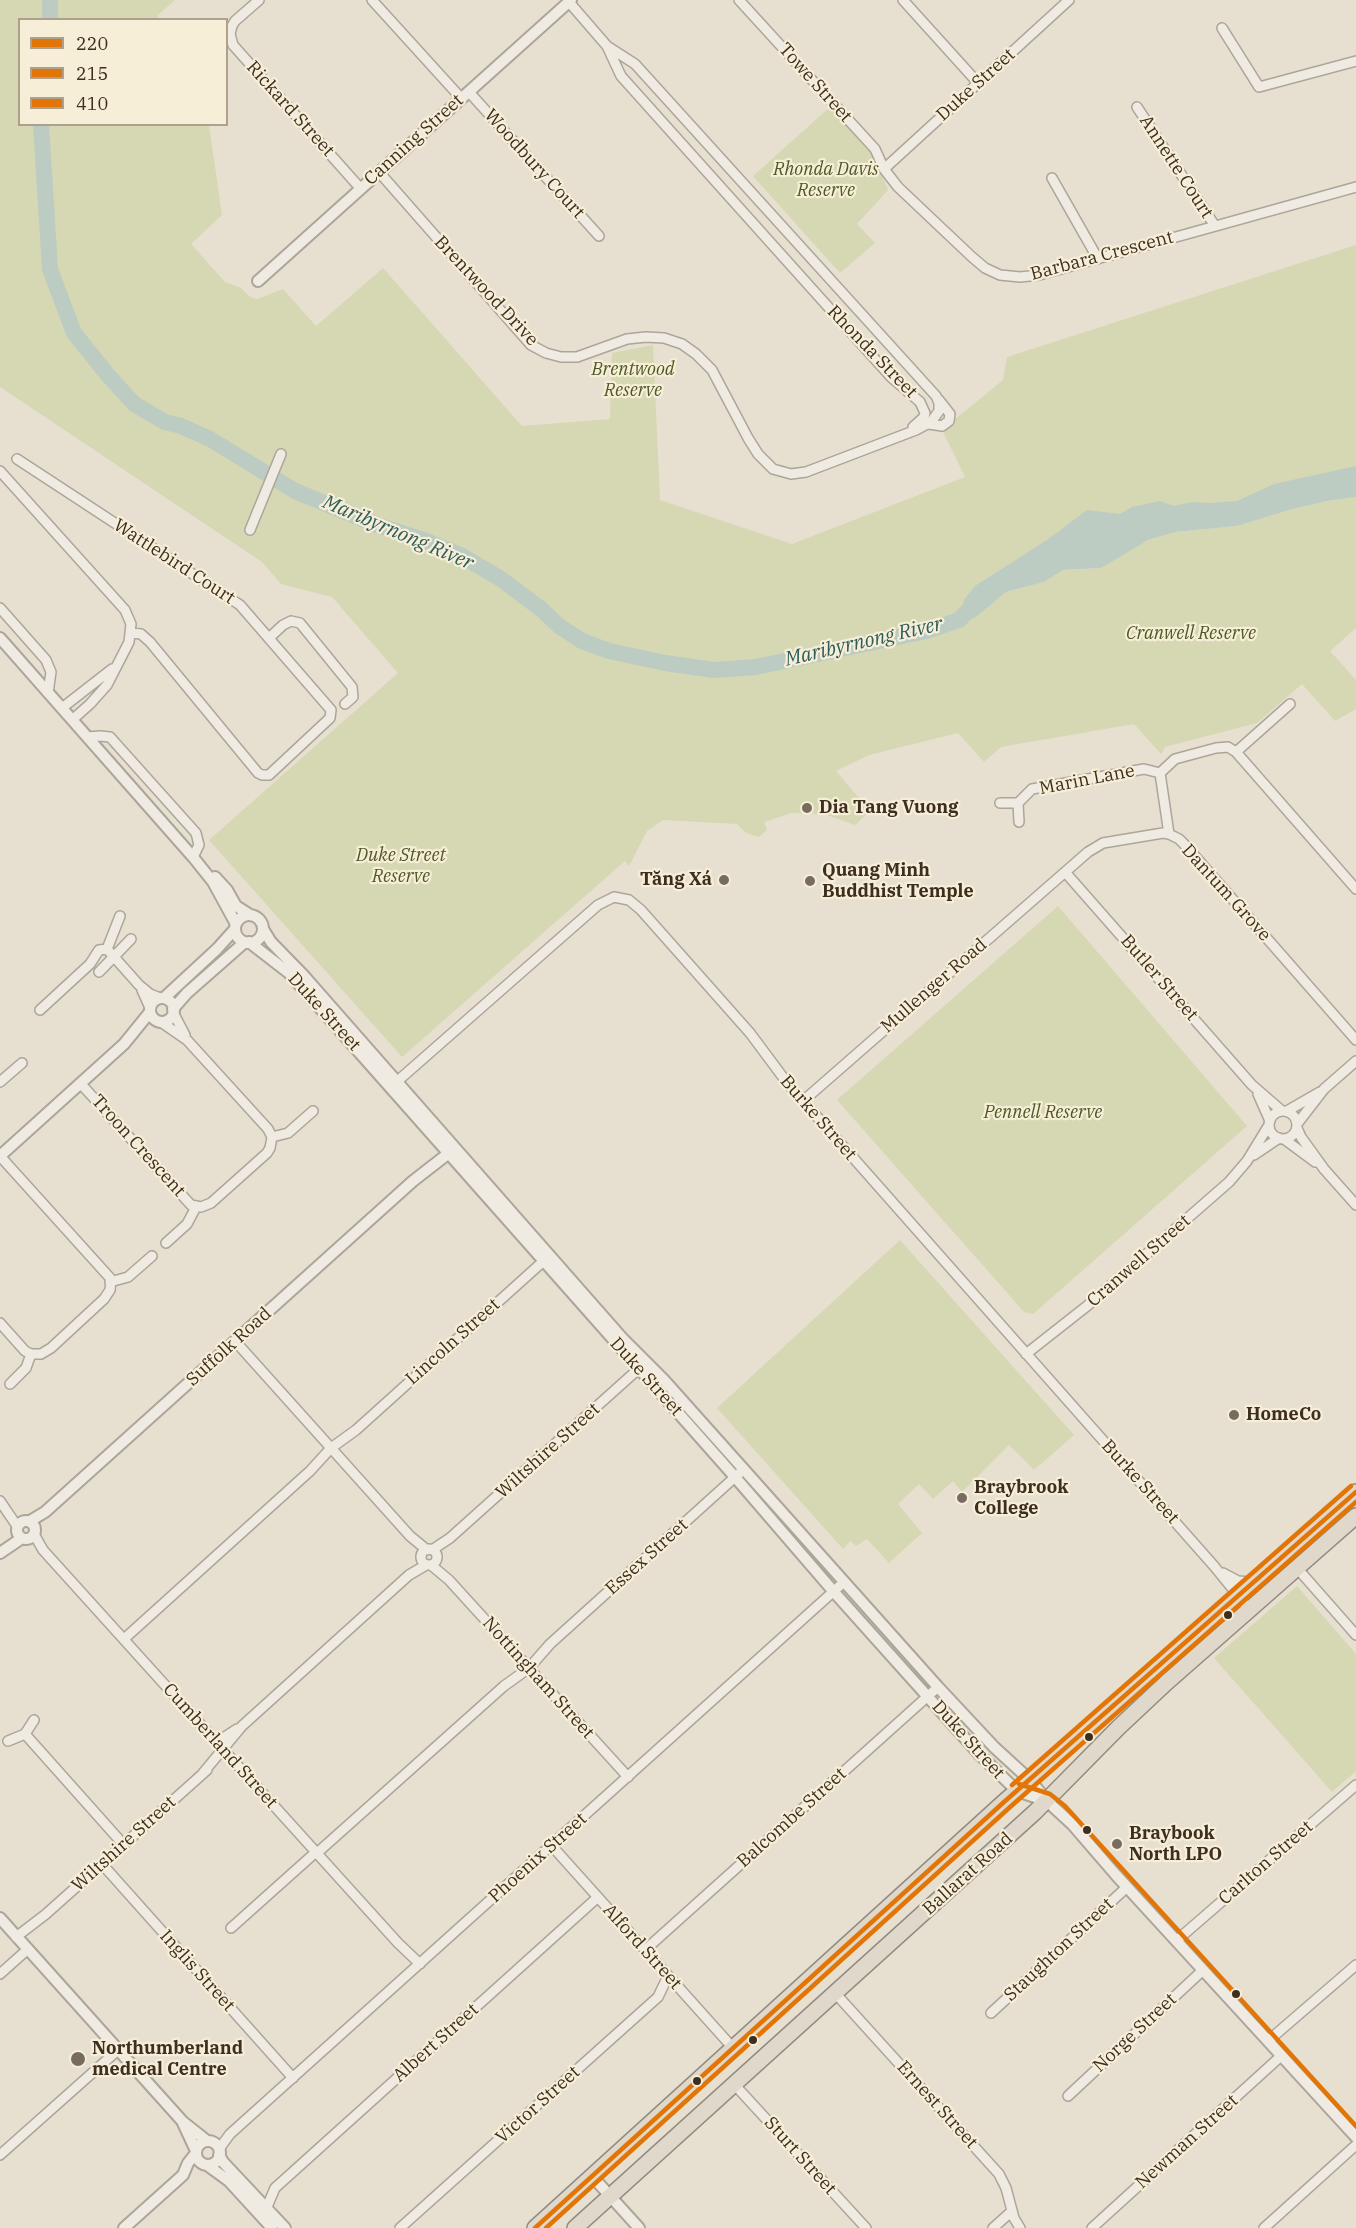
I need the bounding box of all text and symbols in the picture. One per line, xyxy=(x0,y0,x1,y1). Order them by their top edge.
legend xyxy=(18,18,228,126)
text: 220 xyxy=(76,32,108,55)
street label: Towe Street xyxy=(774,39,856,127)
street label: Duke Street xyxy=(932,44,1020,126)
street label: Rickard Street xyxy=(241,57,339,161)
text: 215 xyxy=(76,62,108,85)
street label: Canning Street xyxy=(360,90,468,190)
text: 410 xyxy=(76,92,108,115)
street label: Woodbury Court xyxy=(479,105,589,223)
street label: Annette Court xyxy=(1135,111,1217,223)
park label: Rhonda Davis Reserve xyxy=(773,159,879,201)
street label: Barbara Crescent xyxy=(1028,227,1176,285)
street label: Brentwood Drive xyxy=(429,231,543,351)
street label: Rhonda Street xyxy=(822,301,922,403)
park label: Brentwood Reserve xyxy=(591,359,675,401)
water label: Maribyrnong River xyxy=(319,490,477,576)
street label: Wattlebird Court xyxy=(109,515,239,609)
water label: Maribyrnong River xyxy=(783,612,945,672)
park label: Cranwell Reserve xyxy=(1126,623,1256,645)
street label: Marin Lane xyxy=(1038,760,1136,800)
place label: Dia Tang Vuong xyxy=(819,797,959,819)
marker: Dia Tang Vuong xyxy=(800,801,814,815)
street label: Dantum Grove xyxy=(1177,840,1275,946)
park label: Duke Street Reserve xyxy=(356,845,446,888)
place label: Quang Minh Buddhist Temple xyxy=(822,860,974,902)
place label: Tăng Xá xyxy=(640,869,712,891)
marker: Tăng Xá xyxy=(717,873,731,887)
marker: Quang Minh Buddhist Temple xyxy=(803,874,817,888)
street label: Butler Street xyxy=(1116,930,1202,1026)
street label: Mullenger Road xyxy=(877,934,991,1038)
street label: Duke Street xyxy=(283,968,365,1056)
street label: Burke Street xyxy=(775,1071,861,1165)
street label: Troon Crescent xyxy=(86,1090,190,1202)
park label: Pennell Reserve xyxy=(984,1102,1102,1124)
street label: Cranwell Street xyxy=(1083,1210,1195,1312)
street label: Lincoln Street xyxy=(402,1294,504,1390)
street label: Suffolk Road xyxy=(182,1303,276,1391)
street label: Duke Street xyxy=(605,1333,687,1421)
street label: Wiltshire Street xyxy=(491,1399,605,1503)
place label: HomeCo xyxy=(1246,1404,1321,1426)
marker: HomeCo xyxy=(1227,1408,1241,1422)
street label: Burke Street xyxy=(1097,1436,1183,1528)
place label: Braybrook College xyxy=(974,1477,1068,1520)
marker: Braybrook College xyxy=(955,1491,969,1505)
street label: Essex Street xyxy=(601,1514,693,1600)
unlabelled marker xyxy=(1222,1609,1234,1621)
street label: Nottingham Street xyxy=(478,1613,598,1743)
street label: Cumberland Street xyxy=(158,1679,282,1813)
street label: Duke Street xyxy=(927,1696,1009,1784)
unlabelled marker xyxy=(1083,1731,1095,1743)
street label: Balcombe Street xyxy=(733,1763,851,1873)
street label: Wiltshire Street xyxy=(67,1792,181,1896)
street label: Phoenix Street xyxy=(485,1808,591,1908)
street label: Carlton Street xyxy=(1215,1816,1317,1910)
place label: Braybook North LPO xyxy=(1129,1823,1222,1866)
unlabelled marker xyxy=(1081,1824,1093,1836)
street label: Ballarat Road xyxy=(919,1828,1017,1920)
marker: Braybook North LPO xyxy=(1110,1837,1124,1851)
street label: Staughton Street xyxy=(1000,1894,1118,2006)
street label: Alford Street xyxy=(598,1900,686,1994)
street label: Inglis Street xyxy=(155,1926,239,2016)
unlabelled marker xyxy=(1230,1988,1242,2000)
street label: Norge Street xyxy=(1089,1989,1181,2077)
street label: Albert Street xyxy=(389,1999,483,2087)
unlabelled marker xyxy=(747,2034,759,2046)
place label: Northumberland medical Centre xyxy=(92,2038,243,2080)
marker: Northumberland medical Centre xyxy=(69,2050,87,2068)
street label: Ernest Street xyxy=(892,2057,982,2153)
street label: Victor Street xyxy=(491,2062,585,2148)
unlabelled marker xyxy=(691,2075,703,2087)
street label: Newman Street xyxy=(1131,2090,1243,2194)
street label: Sturt Street xyxy=(759,2113,841,2199)

